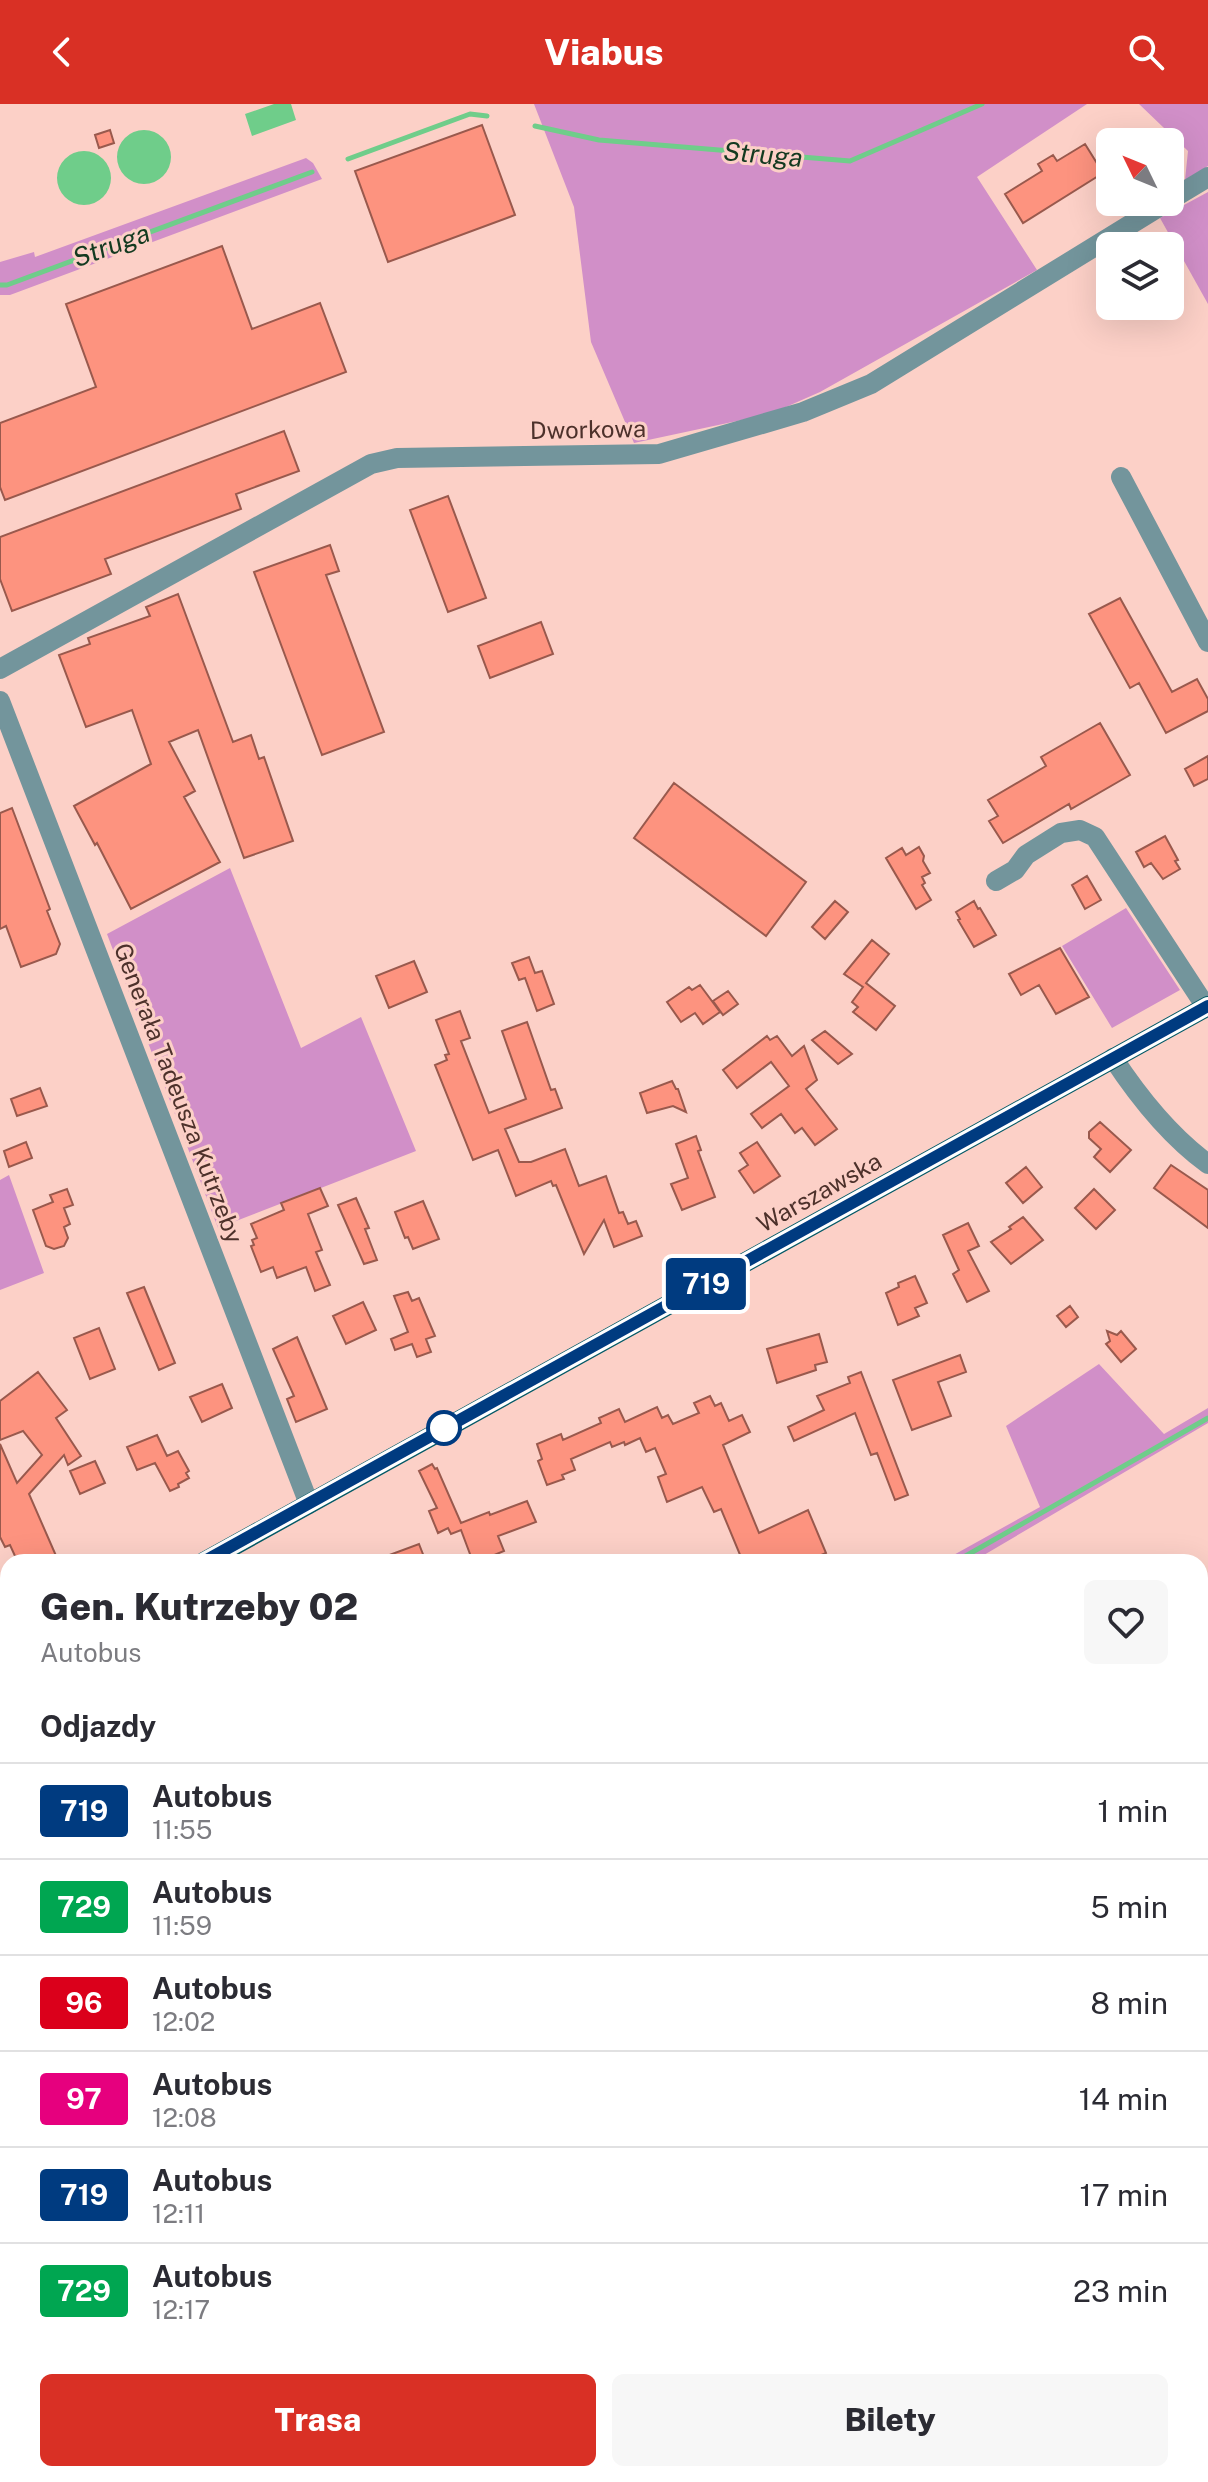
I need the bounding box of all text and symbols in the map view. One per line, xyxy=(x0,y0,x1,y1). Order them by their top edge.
icon: back xyxy=(40,30,84,74)
icon: search xyxy=(1124,30,1168,74)
text: Viabus xyxy=(544,31,664,73)
north arrow xyxy=(1096,128,1184,216)
map controls xyxy=(1096,128,1184,320)
water label: Struga xyxy=(722,135,804,173)
water label: Struga xyxy=(68,217,154,273)
button: layers xyxy=(1096,232,1184,320)
street label: Dworkowa xyxy=(530,414,646,444)
street label: Generała Tadeusza Kutrzeby xyxy=(109,939,249,1247)
street label: Warszawska xyxy=(752,1146,886,1238)
line badge: 719 xyxy=(660,1258,752,1310)
text: 719 xyxy=(682,1267,730,1300)
unlabelled marker xyxy=(427,1411,461,1445)
button: heart xyxy=(1084,1580,1168,1664)
text: Gen. Kutrzeby 02 xyxy=(40,1584,358,1629)
text: Autobus xyxy=(40,1637,142,1668)
text: Odjazdy xyxy=(40,1708,156,1744)
text: Autobus xyxy=(152,1778,272,1814)
text: 1 min xyxy=(1098,1793,1168,1829)
text: 719 xyxy=(60,1794,108,1827)
text: 11:55 xyxy=(152,1814,212,1845)
text: Autobus xyxy=(152,1874,272,1910)
text: 5 min xyxy=(1091,1889,1168,1925)
text: 729 xyxy=(57,1890,111,1923)
text: 11:59 xyxy=(152,1910,212,1941)
text: Autobus xyxy=(152,1970,272,2006)
text: 8 min xyxy=(1090,1985,1168,2021)
text: 96 xyxy=(66,1986,102,2019)
text: 12:02 xyxy=(152,2006,215,2037)
text: Autobus xyxy=(152,2066,272,2102)
text: 14 min xyxy=(1079,2081,1168,2117)
text: 97 xyxy=(66,2082,102,2115)
text: 12:08 xyxy=(152,2102,217,2133)
text: Autobus xyxy=(152,2162,272,2198)
text: 17 min xyxy=(1080,2177,1168,2213)
text: 719 xyxy=(60,2178,108,2211)
text: 12:11 xyxy=(152,2198,205,2229)
text: Autobus xyxy=(152,2258,272,2294)
text: 23 min xyxy=(1073,2273,1168,2309)
text: 729 xyxy=(57,2274,111,2307)
text: 12:17 xyxy=(152,2294,210,2325)
button: Trasa xyxy=(40,2374,596,2466)
button: Bilety xyxy=(612,2374,1168,2466)

